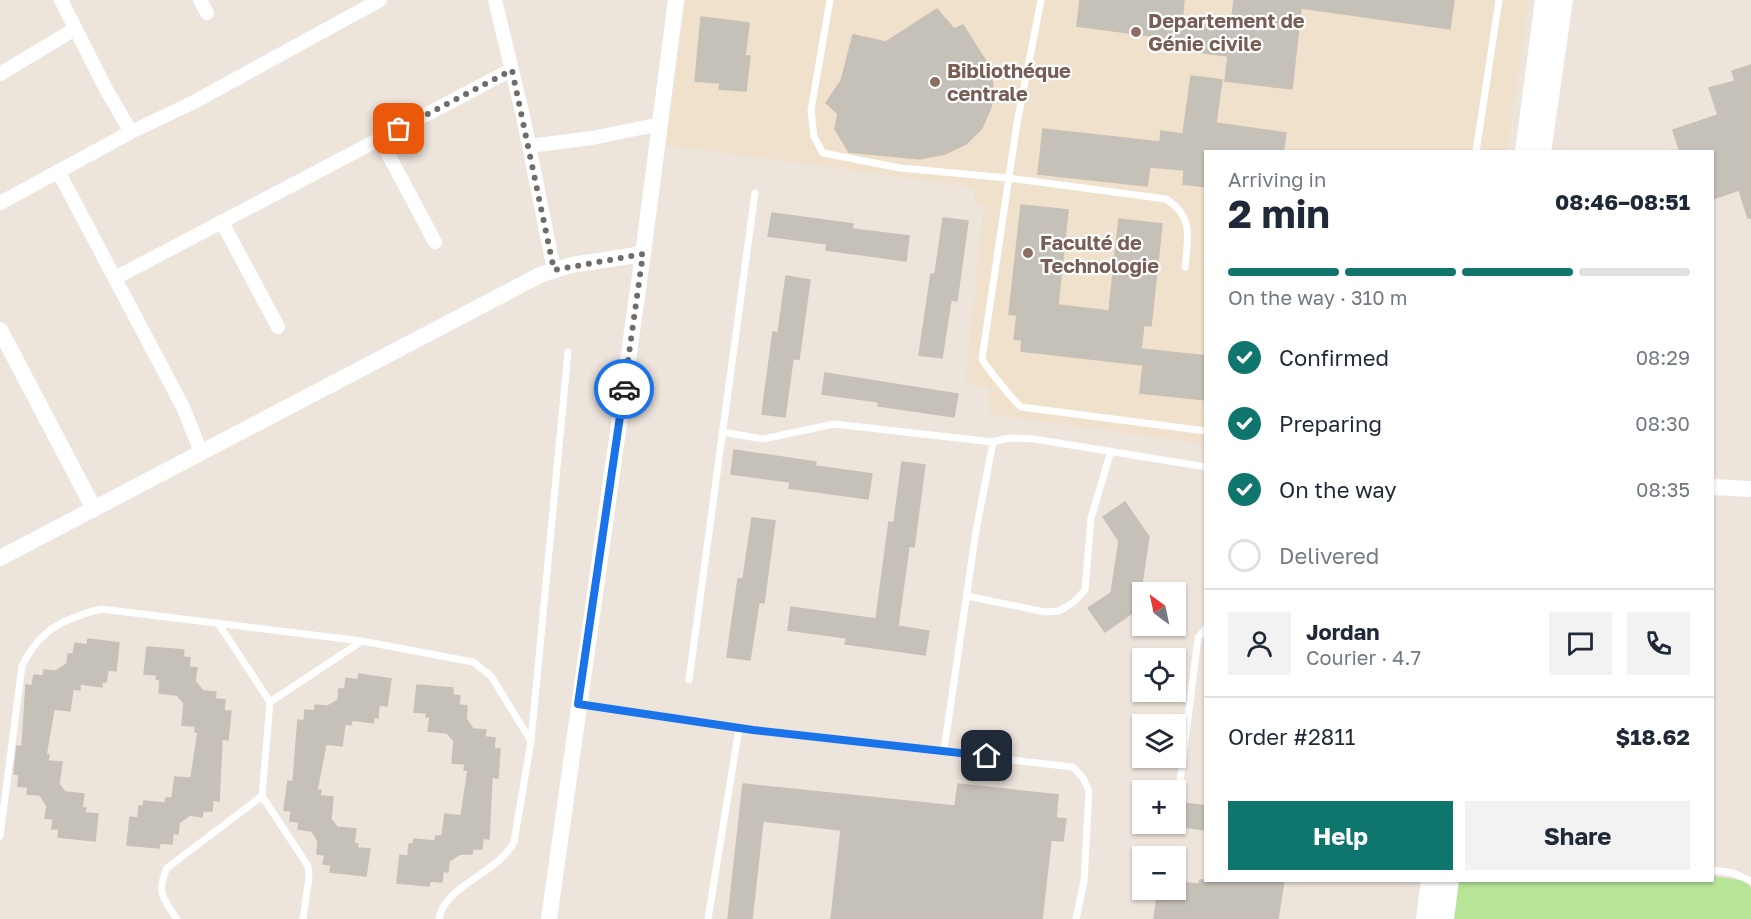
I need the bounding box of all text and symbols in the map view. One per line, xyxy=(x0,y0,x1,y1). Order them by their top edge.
place label: Departement de Génie civile xyxy=(1148,8,1305,55)
marker: Departement de Génie civile xyxy=(1129,25,1143,39)
place label: Bibliothéque centrale xyxy=(947,58,1071,105)
marker: Bibliothéque centrale xyxy=(928,75,942,89)
pin xyxy=(373,103,424,154)
icon: bag xyxy=(382,112,415,145)
text: Arriving in xyxy=(1228,167,1326,191)
text: 08:46–08:51 xyxy=(1555,188,1690,215)
text: 2 min xyxy=(1228,190,1330,237)
place label: Faculté de Technologie xyxy=(1040,230,1159,277)
marker: Faculté de Technologie xyxy=(1021,246,1035,260)
text: On the way · 310 m xyxy=(1228,285,1407,309)
icon: check xyxy=(1228,341,1261,374)
text: Confirmed xyxy=(1279,344,1389,371)
text: 08:29 xyxy=(1636,345,1690,369)
courier xyxy=(594,359,654,419)
icon: car xyxy=(608,373,641,406)
icon: check xyxy=(1228,407,1261,440)
text: Preparing xyxy=(1279,410,1382,437)
text: 08:30 xyxy=(1635,411,1690,435)
icon: check xyxy=(1228,473,1261,506)
text: On the way xyxy=(1279,476,1397,503)
text: 08:35 xyxy=(1636,477,1690,501)
text: Delivered xyxy=(1279,542,1379,569)
north arrow xyxy=(1132,582,1186,636)
map controls xyxy=(1132,582,1186,900)
button: person xyxy=(1228,612,1291,675)
button: chat xyxy=(1549,612,1612,675)
button: phone xyxy=(1627,612,1690,675)
text: Jordan xyxy=(1306,618,1380,645)
text: Courier · 4.7 xyxy=(1306,645,1421,669)
button: locate xyxy=(1132,648,1186,702)
button: layers xyxy=(1132,714,1186,768)
text: Order #2811 xyxy=(1228,723,1356,750)
text: $18.62 xyxy=(1615,723,1690,750)
pin xyxy=(961,730,1012,781)
icon: home xyxy=(970,739,1003,772)
button: + xyxy=(1132,780,1186,834)
button: Help xyxy=(1228,801,1453,870)
button: Share xyxy=(1465,801,1690,870)
button: − xyxy=(1132,846,1186,900)

